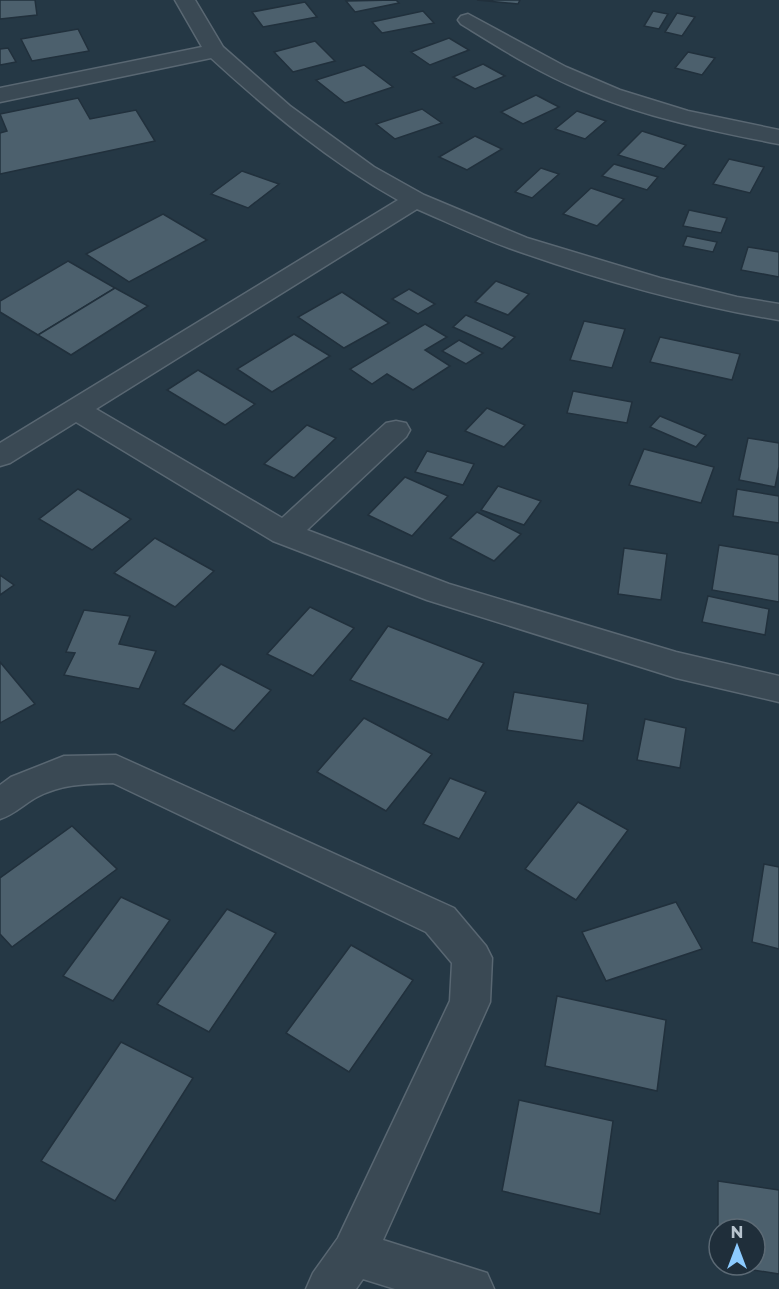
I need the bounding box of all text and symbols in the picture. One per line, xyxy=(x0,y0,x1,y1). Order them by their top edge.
north arrow xyxy=(707,1217,767,1277)
text: N xyxy=(731,1223,743,1242)

